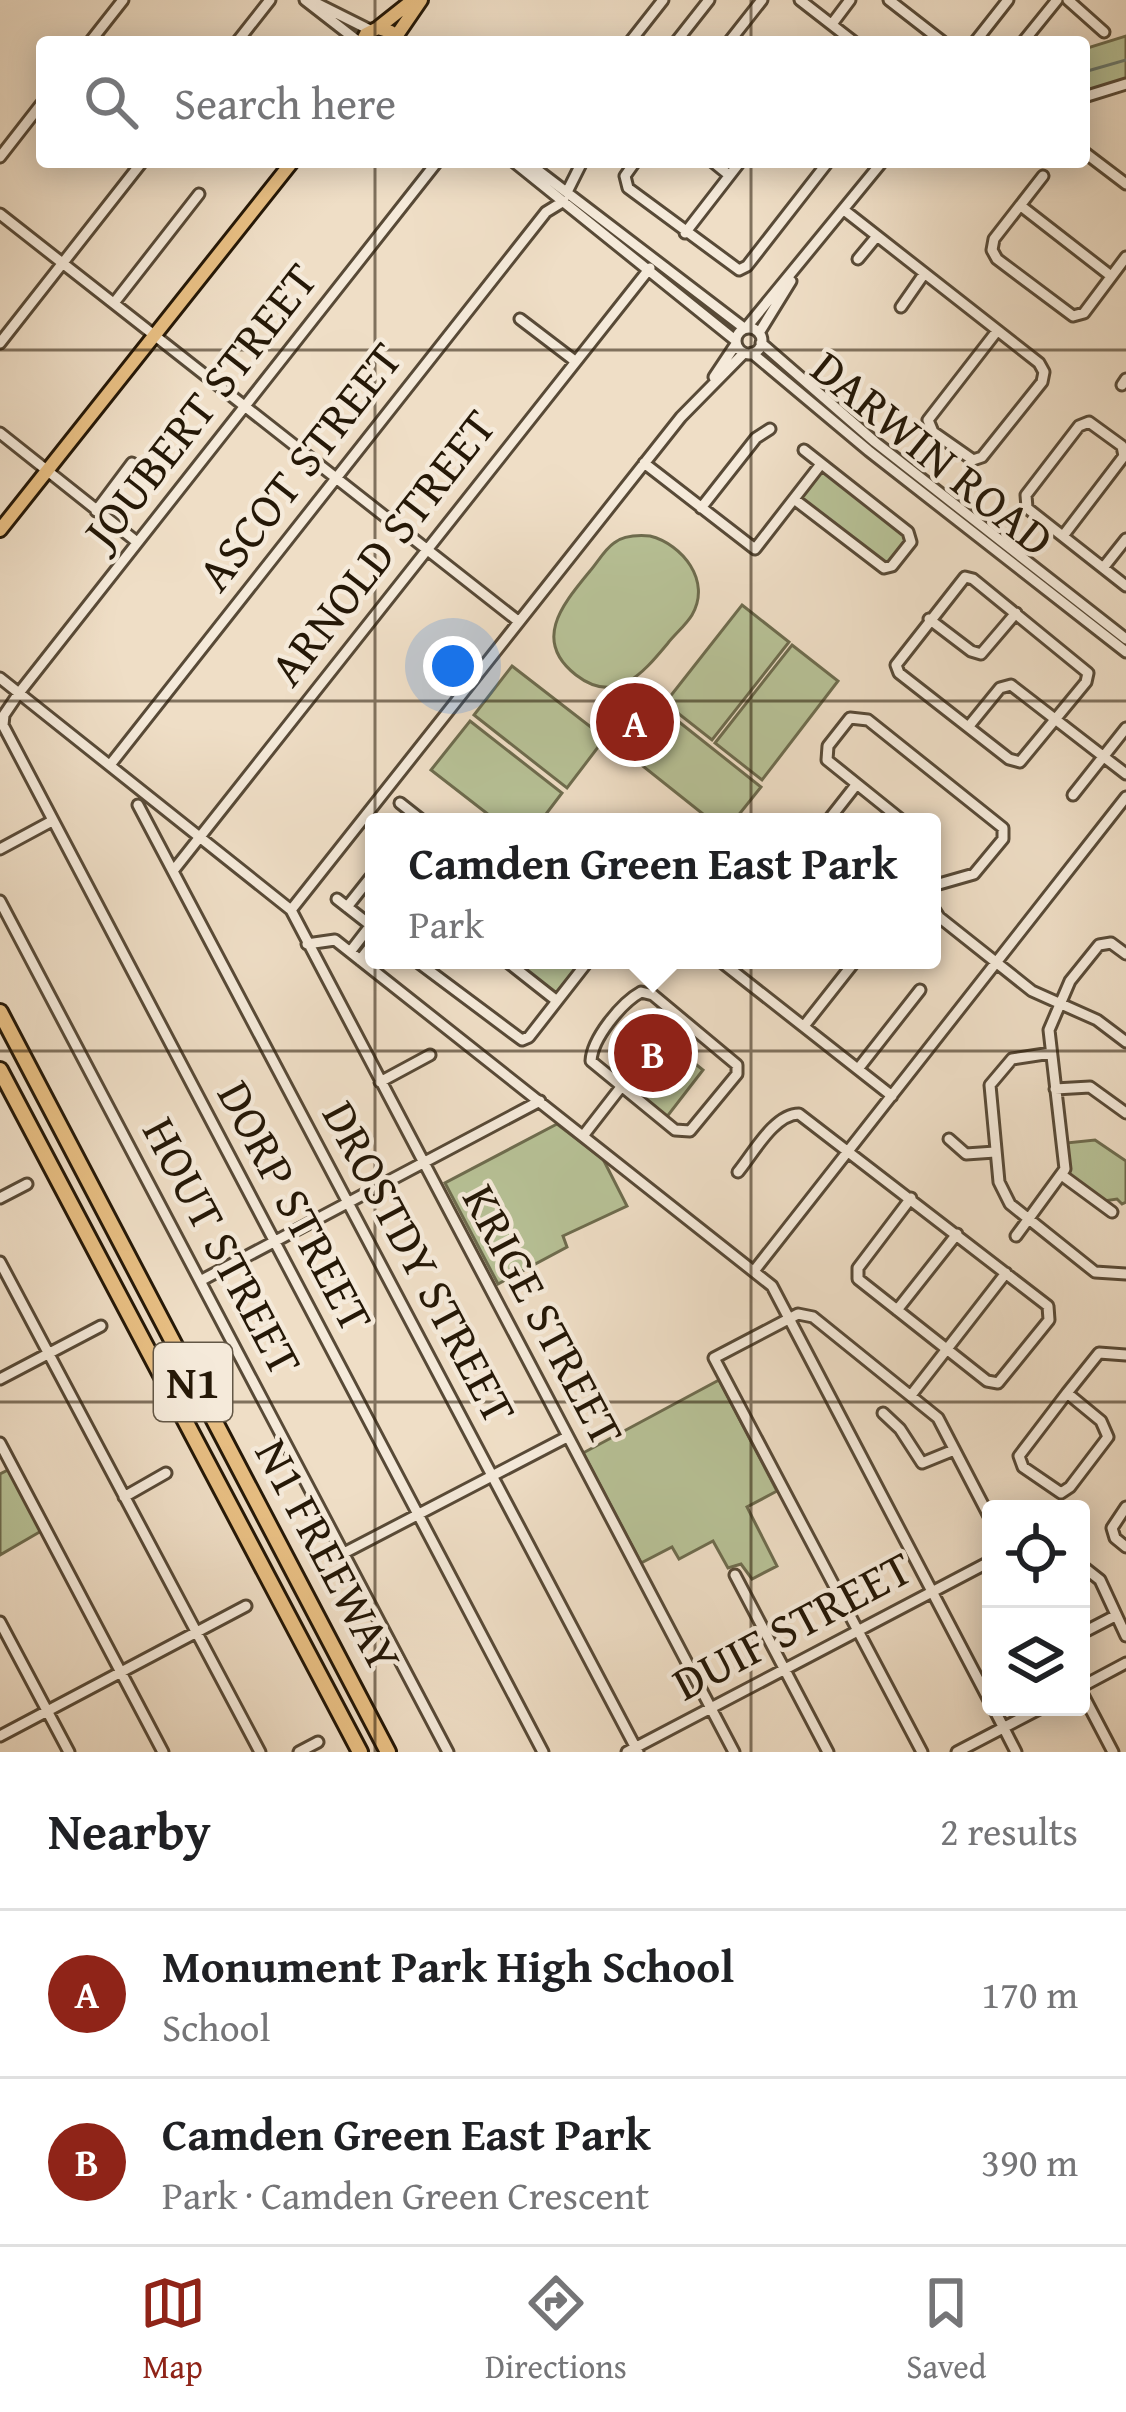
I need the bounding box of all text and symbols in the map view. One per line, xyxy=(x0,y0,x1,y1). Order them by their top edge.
search box xyxy=(36,36,1090,168)
icon: search xyxy=(78,69,144,135)
text: Search here xyxy=(174,70,396,135)
street label: JOUBERT STREET xyxy=(62,247,334,567)
street label: ASCOT STREET xyxy=(179,326,419,605)
street label: DARWIN ROAD xyxy=(797,332,1070,573)
street label: ARNOLD STREET xyxy=(251,393,512,700)
your location xyxy=(423,636,483,696)
pin: A xyxy=(596,677,674,767)
popup xyxy=(365,813,941,969)
text: Camden Green East Park xyxy=(409,830,897,895)
text: Park xyxy=(409,895,484,952)
pin: B xyxy=(614,1008,692,1098)
street label: DORP STREET xyxy=(200,1067,393,1344)
street label: DROSTDY STREET xyxy=(305,1088,536,1436)
street label: HOUT STREET xyxy=(126,1104,321,1388)
street label: KRIGE STREET xyxy=(446,1171,643,1458)
road number: N1 xyxy=(154,1343,232,1421)
street label: N1 FREEWAY xyxy=(238,1425,421,1684)
map controls xyxy=(982,1500,1090,1716)
button: locate xyxy=(982,1500,1090,1608)
street label: DUIF STREET xyxy=(659,1531,925,1718)
button: layers xyxy=(982,1608,1090,1716)
text: Nearby xyxy=(48,1793,211,1868)
text: 2 results xyxy=(940,1802,1078,1859)
text: Monument Park High School xyxy=(162,1933,734,1998)
text: A xyxy=(75,1965,99,2022)
text: 170 m xyxy=(981,1965,1078,2022)
text: School xyxy=(162,1998,270,2055)
text: Camden Green East Park xyxy=(162,2101,650,2166)
text: B xyxy=(75,2133,99,2190)
text: 390 m xyxy=(981,2133,1078,2190)
text: Park · Camden Green Crescent xyxy=(162,2166,649,2223)
tab: Map xyxy=(140,2270,206,2390)
tab: Directions xyxy=(485,2270,627,2390)
tab: Saved xyxy=(906,2270,986,2390)

